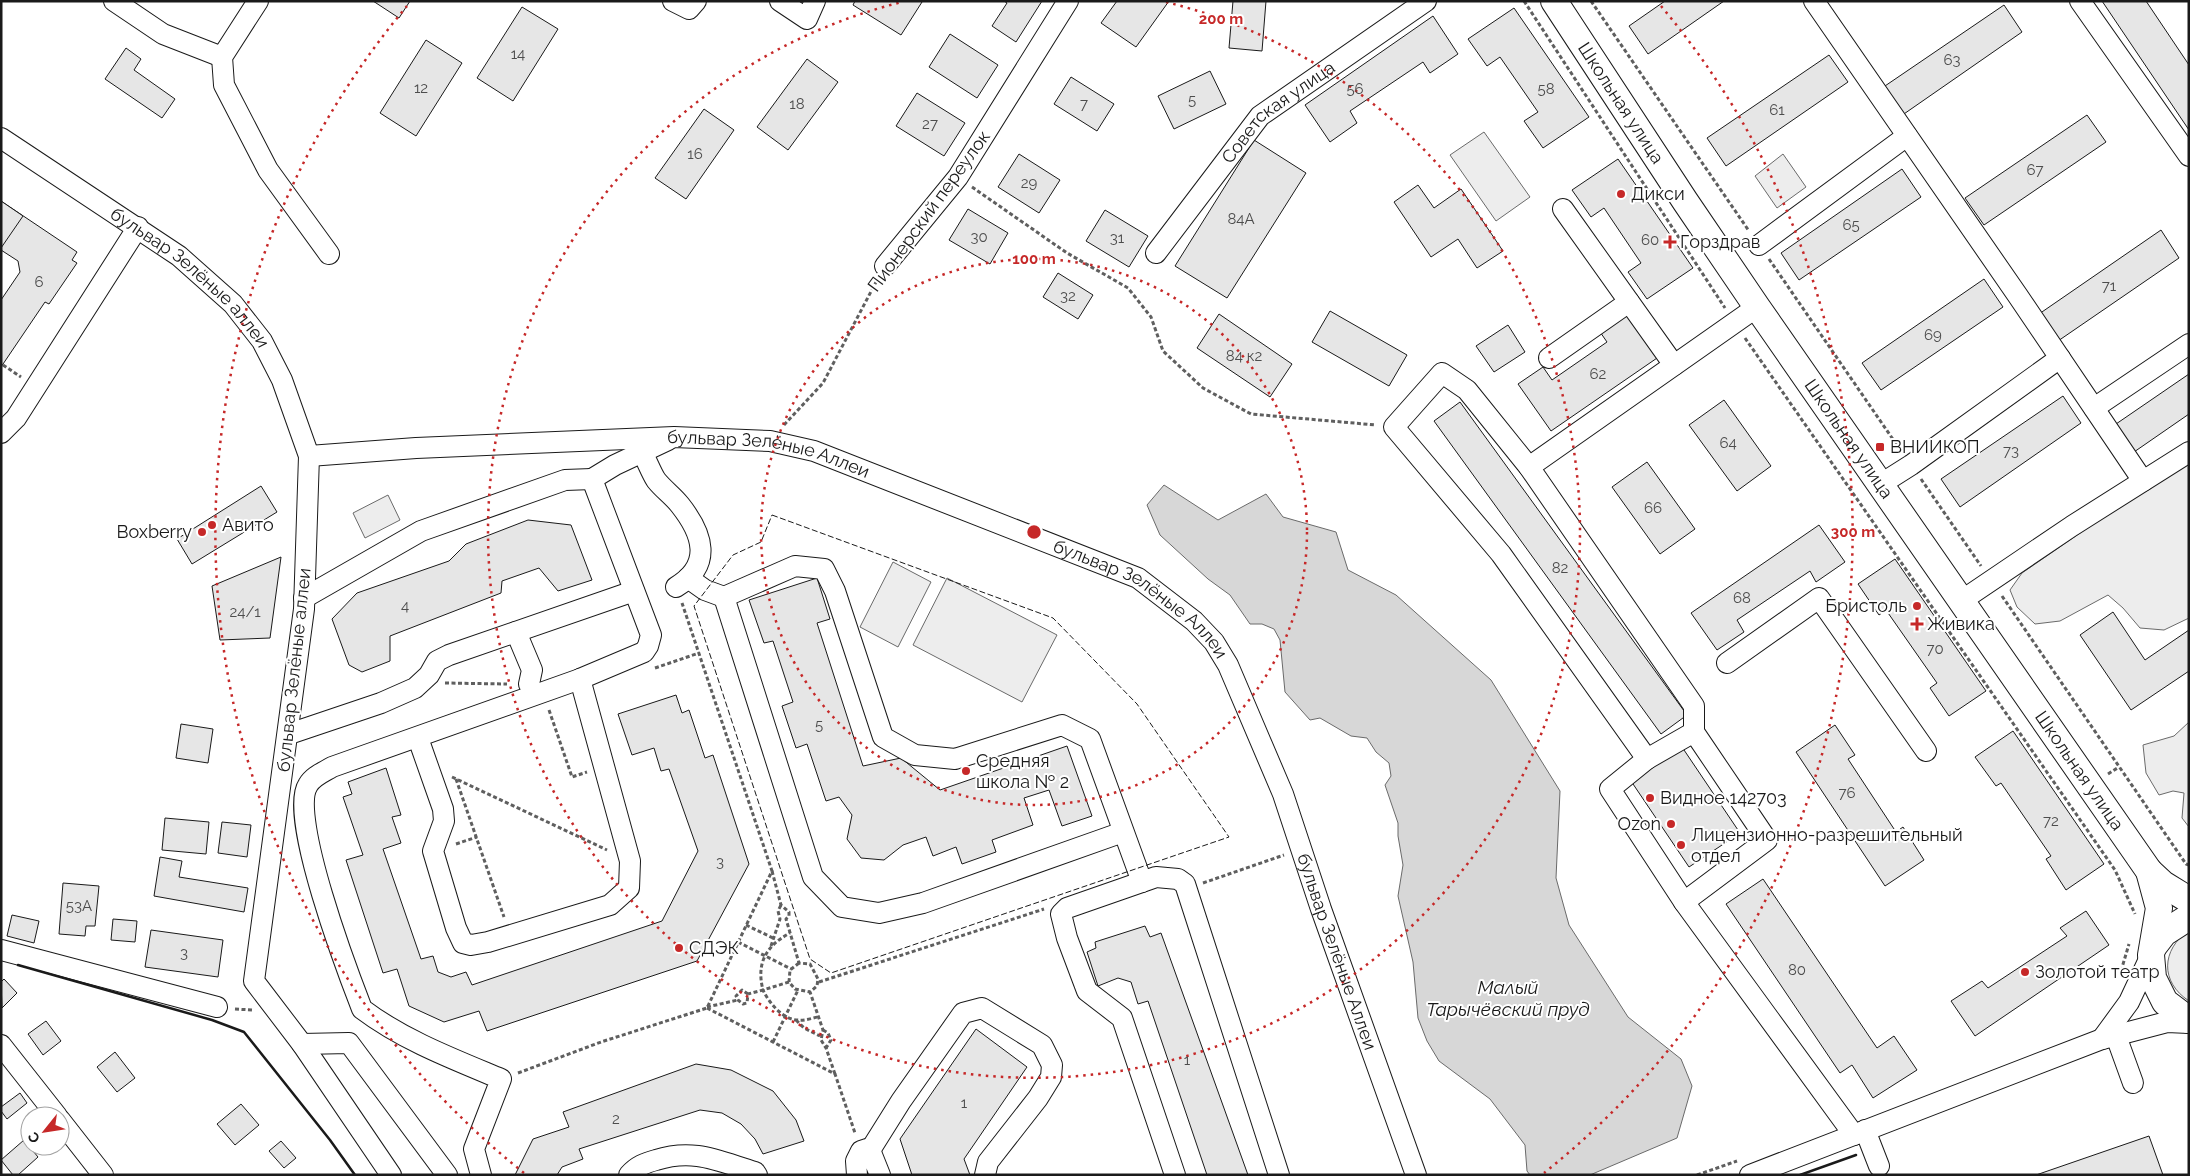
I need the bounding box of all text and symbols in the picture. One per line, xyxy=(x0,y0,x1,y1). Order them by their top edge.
text: 200 m xyxy=(1199,10,1243,28)
street label: Школьная улица xyxy=(1574,38,1669,167)
house number: 14 xyxy=(511,45,525,63)
house number: 63 xyxy=(1943,51,1961,69)
street label: Советская улица xyxy=(1217,56,1339,167)
house number: 12 xyxy=(414,79,428,97)
house number: 56 xyxy=(1346,80,1364,98)
house number: 58 xyxy=(1537,80,1555,98)
house number: 5 xyxy=(1188,91,1196,109)
house number: 18 xyxy=(789,95,805,113)
house number: 7 xyxy=(1080,95,1088,113)
house number: 61 xyxy=(1769,101,1785,119)
house number: 27 xyxy=(922,115,938,133)
street label: Пионерский переулок xyxy=(863,126,994,295)
house number: 16 xyxy=(687,145,703,163)
house number: 67 xyxy=(2026,161,2044,179)
house number: 29 xyxy=(1021,174,1038,192)
place label: Дикси xyxy=(1631,183,1685,204)
marker: Дикси xyxy=(1615,188,1627,200)
street label: бульвар Зелёные аллеи xyxy=(107,203,274,351)
house number: 84А xyxy=(1227,210,1255,228)
house number: 65 xyxy=(1842,216,1860,234)
house number: 30 xyxy=(970,228,988,246)
house number: 31 xyxy=(1110,229,1125,247)
house number: 60 xyxy=(1641,231,1659,249)
place label: Горздрав xyxy=(1680,231,1760,252)
marker: Горздрав xyxy=(1664,236,1676,248)
text: 100 m xyxy=(1012,250,1056,268)
house number: 6 xyxy=(34,273,44,291)
house number: 71 xyxy=(2102,277,2117,295)
house number: 32 xyxy=(1060,287,1076,305)
house number: 69 xyxy=(1924,326,1942,344)
house number: 84 к2 xyxy=(1226,347,1262,365)
house number: 62 xyxy=(1590,365,1607,383)
street label: Школьная улица xyxy=(1800,375,1898,502)
street label: бульвар Зелёные Аллеи xyxy=(666,426,873,482)
house number: 64 xyxy=(1719,434,1737,452)
place label: ВНИИКОП xyxy=(1890,436,1980,457)
marker: ВНИИКОП xyxy=(1874,441,1886,453)
house number: 73 xyxy=(2003,442,2019,460)
house number: 66 xyxy=(1644,499,1662,517)
place label: Авито xyxy=(222,514,274,535)
marker: Авито xyxy=(206,519,218,531)
place label: Boxberry xyxy=(117,521,192,542)
centre of rings xyxy=(1025,523,1043,541)
text: 300 m xyxy=(1831,523,1875,541)
marker: Boxberry xyxy=(196,526,208,538)
street label: бульвар Зелёные Аллеи xyxy=(1050,535,1232,662)
house number: 82 xyxy=(1552,559,1569,577)
street label: бульвар Зелёные аллеи xyxy=(272,567,315,773)
house number: 68 xyxy=(1733,589,1751,607)
place label: Бристоль xyxy=(1825,595,1907,616)
house number: 4 xyxy=(401,597,409,615)
marker: Бристоль xyxy=(1911,600,1923,612)
house number: 24/1 xyxy=(229,603,261,621)
place label: Живика xyxy=(1927,613,1995,634)
marker: Живика xyxy=(1911,618,1923,630)
house number: 70 xyxy=(1926,640,1944,658)
street label: Школьная улица xyxy=(2031,707,2128,834)
house number: 5 xyxy=(815,716,823,734)
place label: Средняя школа № 2 xyxy=(976,750,1069,792)
marker: Средняя школа № 2 xyxy=(960,765,972,777)
house number: 76 xyxy=(1838,784,1856,802)
place label: Видное 142703 xyxy=(1660,787,1787,808)
marker: Видное 142703 xyxy=(1644,792,1656,804)
house number: 72 xyxy=(2043,812,2059,830)
place label: Ozon xyxy=(1618,813,1661,834)
marker: Ozon xyxy=(1665,818,1677,830)
place label: Лицензионно-разрешительный отдел xyxy=(1691,824,1963,866)
marker: Лицензионно-разрешительный отдел xyxy=(1675,839,1687,851)
street label: бульвар Зелёные Аллеи xyxy=(1293,850,1381,1053)
house number: 3 xyxy=(716,853,724,871)
house number: 53А xyxy=(66,897,92,915)
place label: СДЭК xyxy=(689,937,739,958)
marker: СДЭК xyxy=(673,942,685,954)
house number: 3 xyxy=(180,944,188,962)
house number: 80 xyxy=(1788,961,1806,979)
place label: Золотой театр xyxy=(2035,961,2160,982)
marker: Золотой театр xyxy=(2019,966,2031,978)
water label: Малый Тарычёвский пруд xyxy=(1426,976,1590,1020)
house number: 1 xyxy=(1184,1051,1191,1069)
house number: 1 xyxy=(961,1094,968,1112)
north arrow xyxy=(20,1106,70,1156)
house number: 2 xyxy=(612,1110,620,1128)
text: С xyxy=(24,1129,43,1146)

